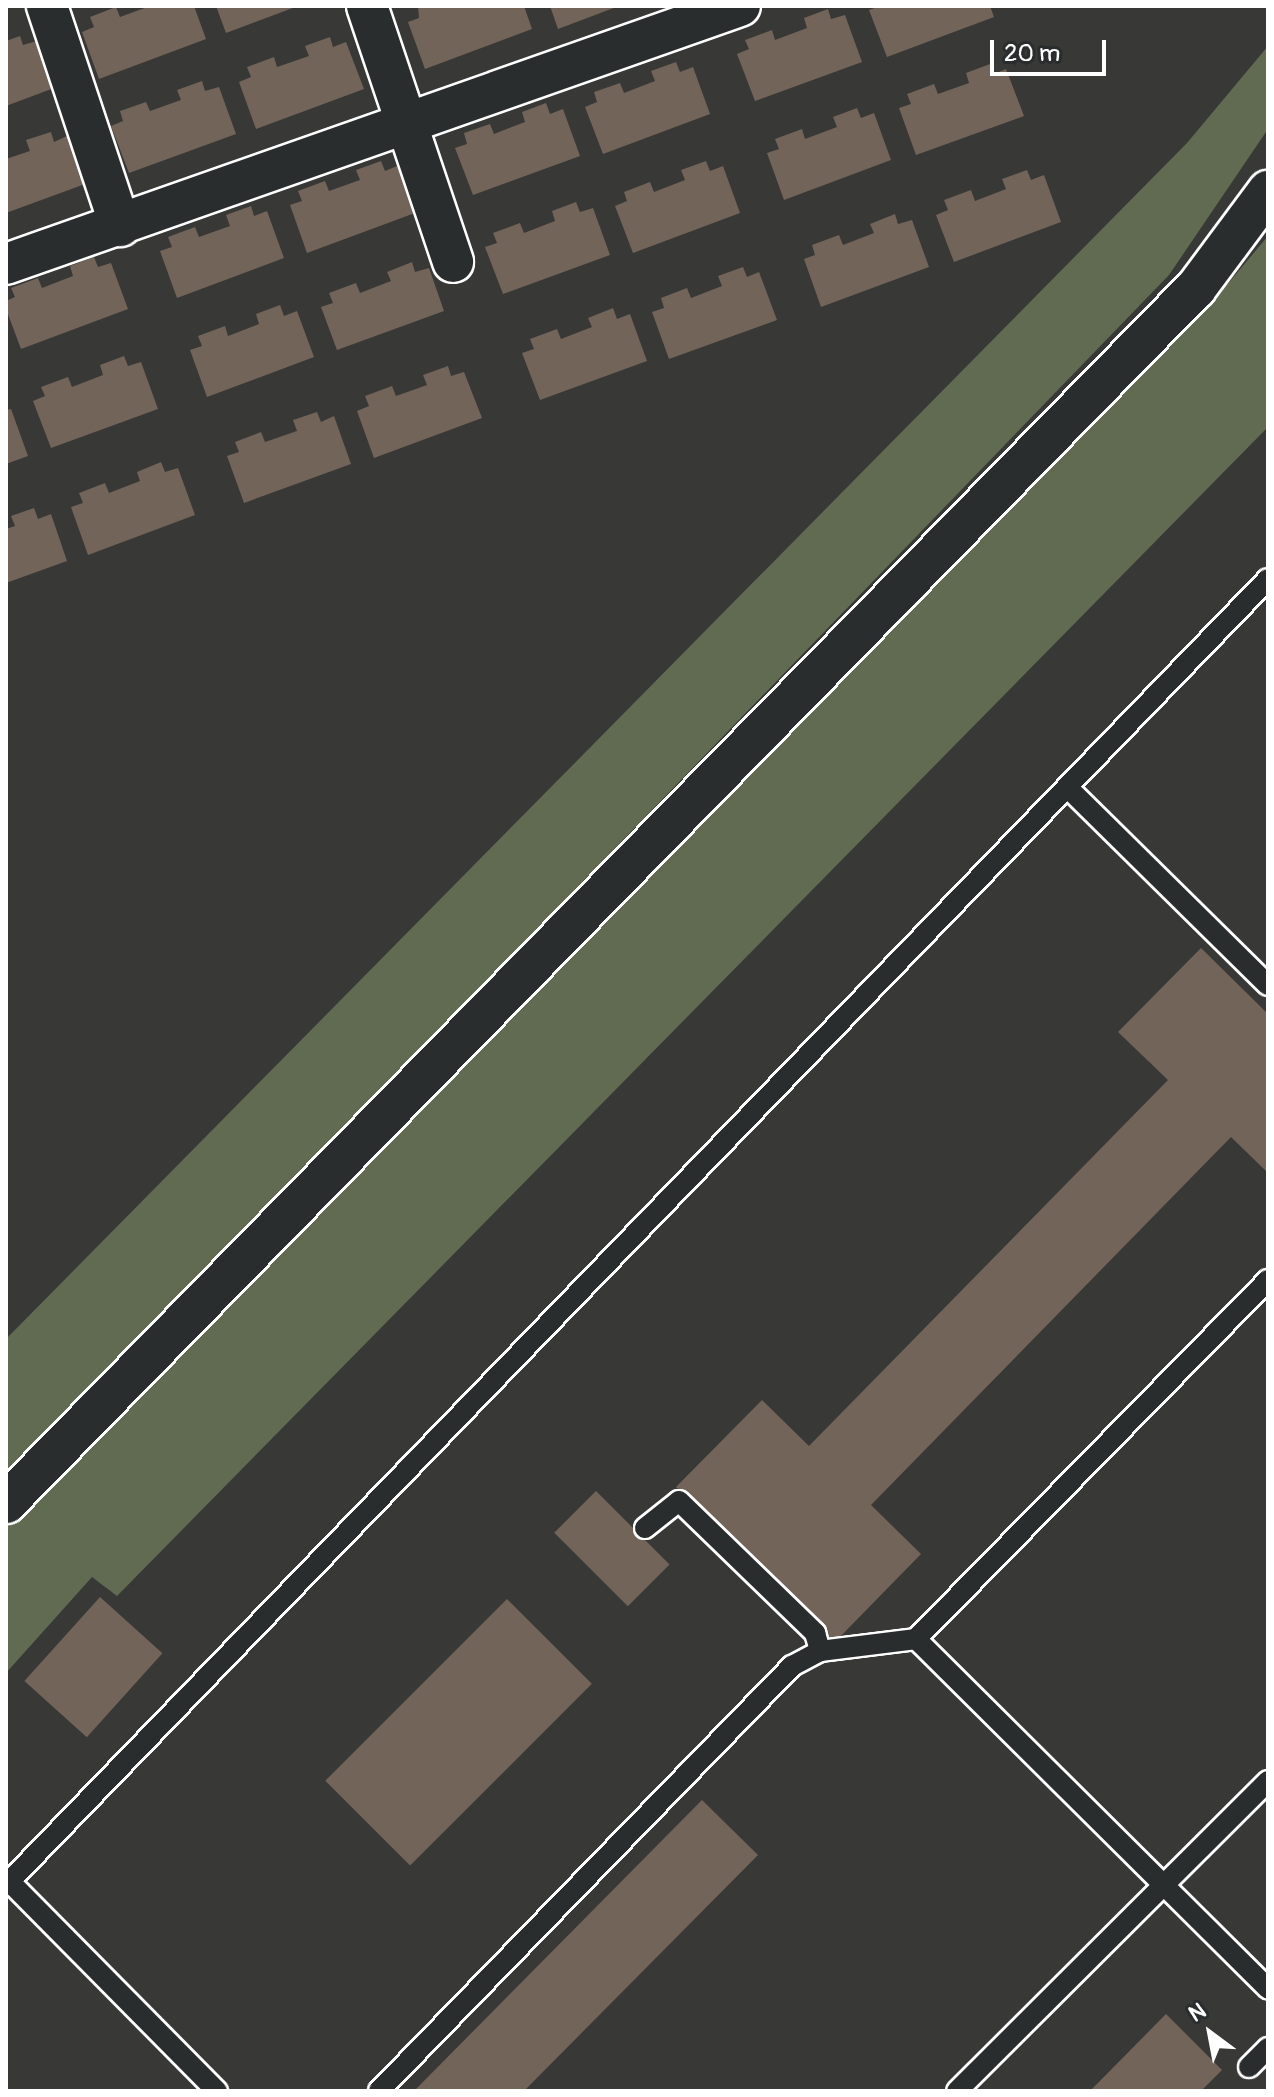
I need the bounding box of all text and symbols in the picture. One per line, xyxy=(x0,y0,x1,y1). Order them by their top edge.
scale bar xyxy=(994,24,1110,74)
text: 20 m xyxy=(1004,39,1060,68)
north arrow xyxy=(1170,1993,1250,2073)
text: N xyxy=(1184,1997,1211,2028)

